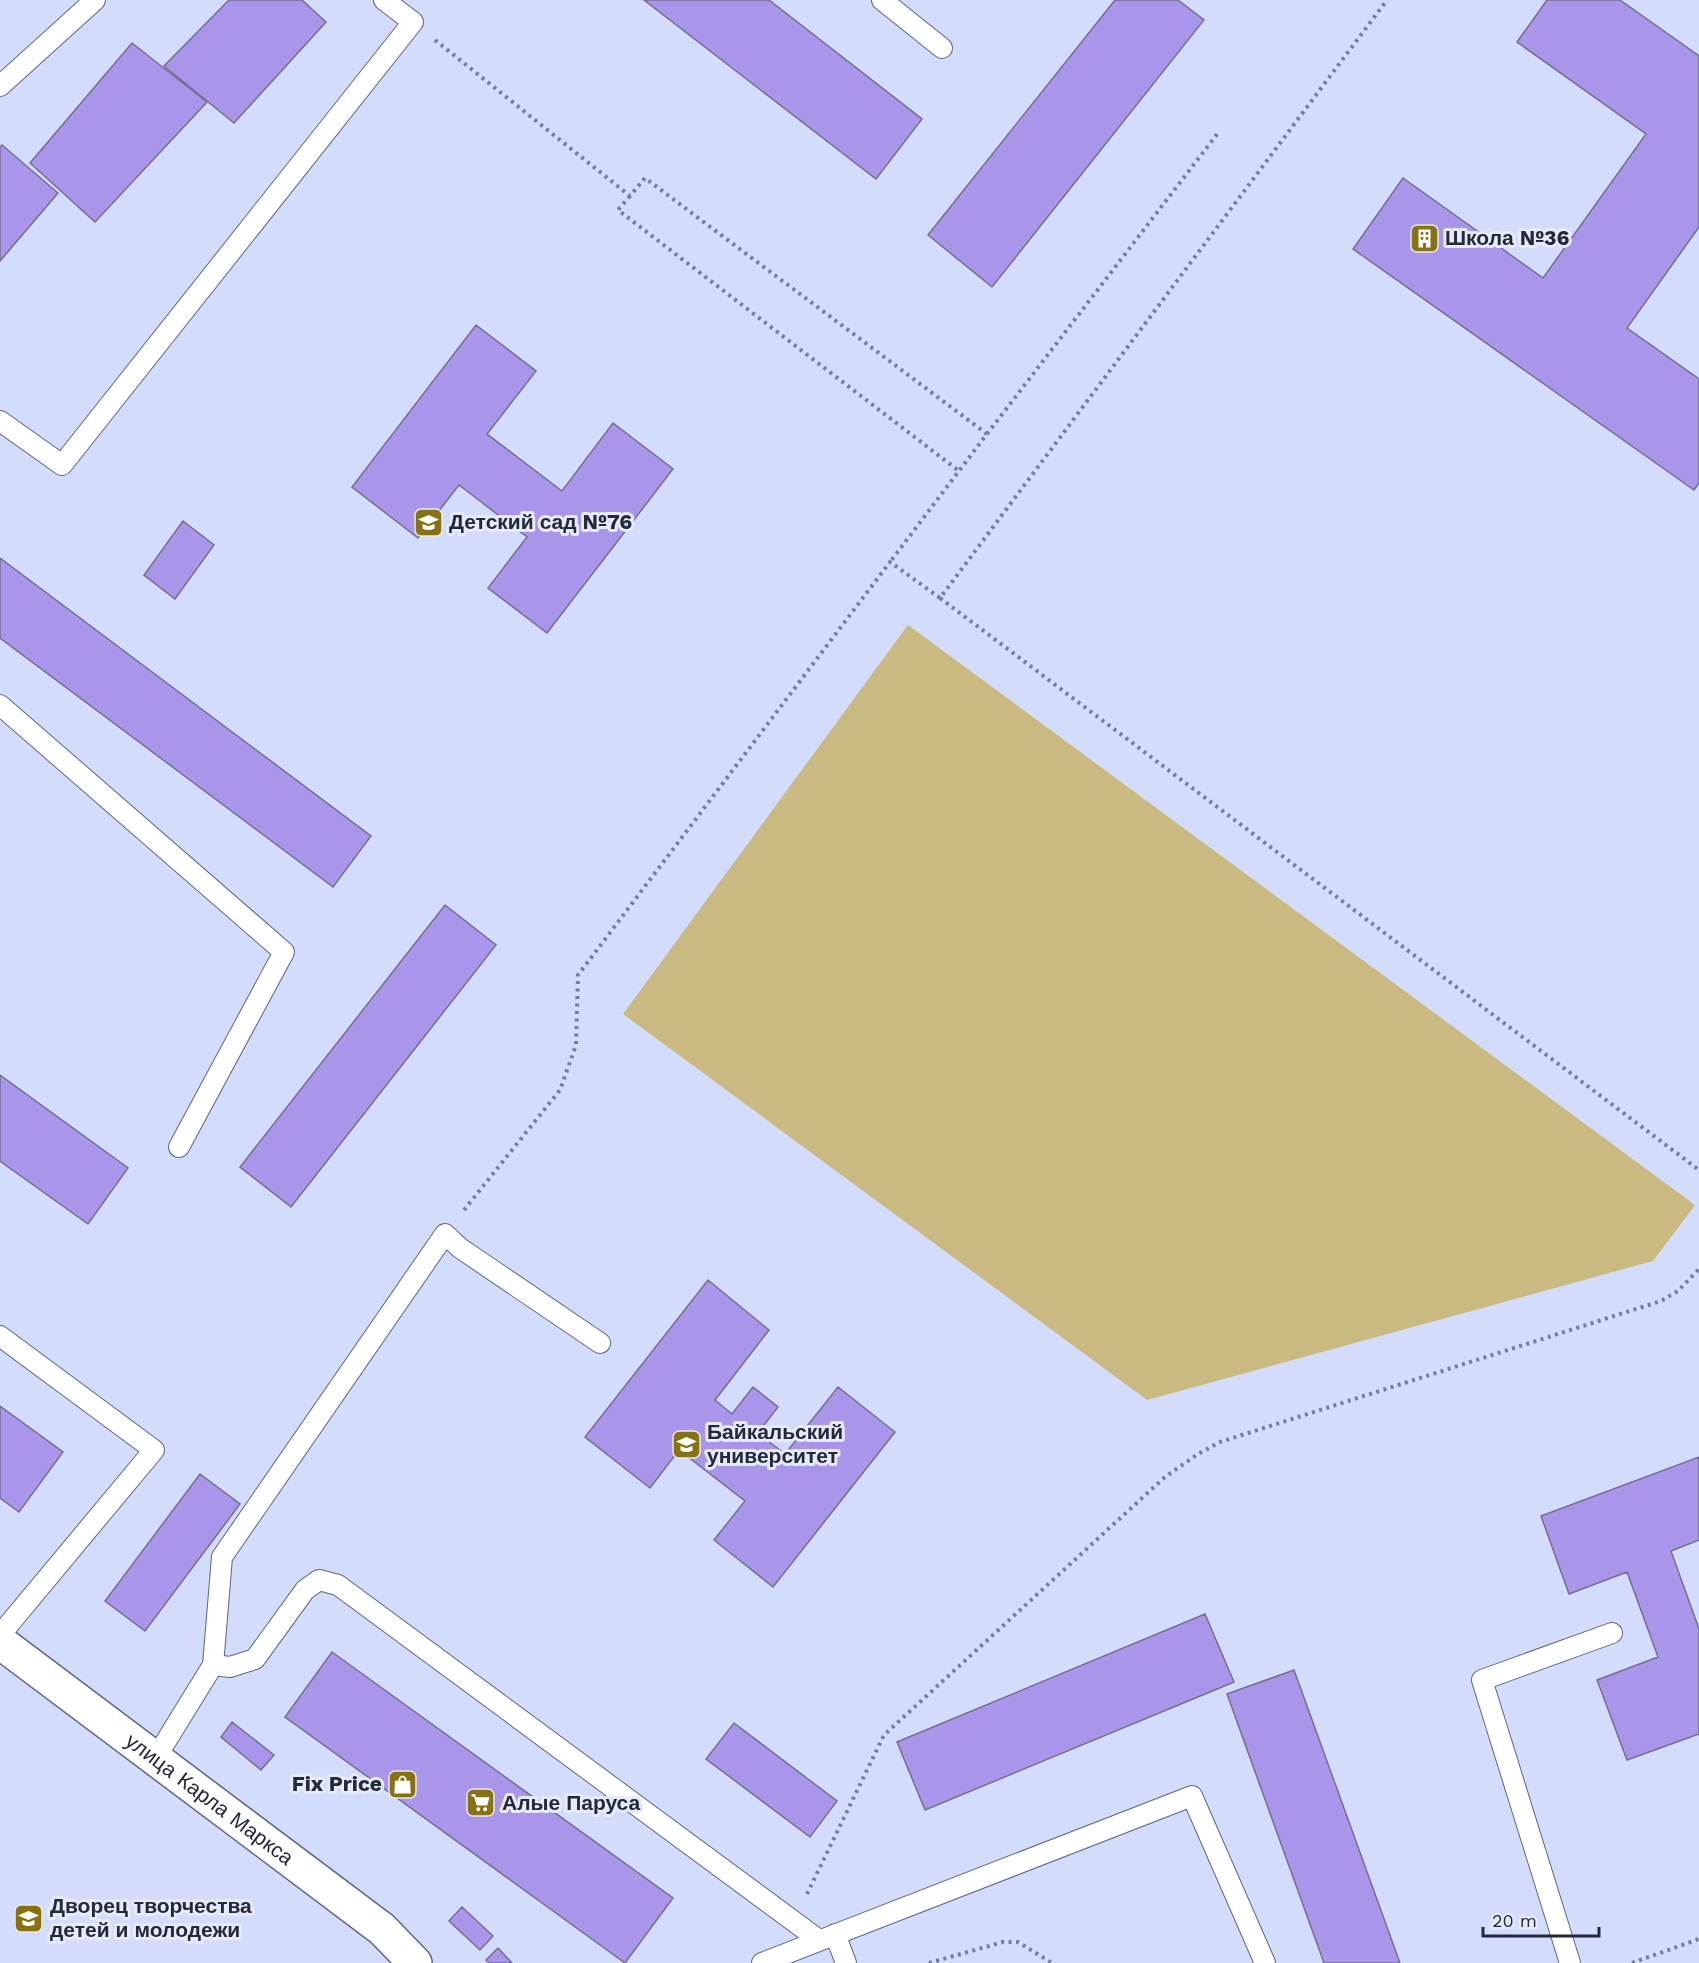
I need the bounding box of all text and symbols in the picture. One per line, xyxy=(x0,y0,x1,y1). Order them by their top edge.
building icon: Школа №36 xyxy=(1408,222,1440,254)
place label: Школа №36 xyxy=(1445,225,1570,250)
school or university icon: Детский сад №76 xyxy=(412,506,444,538)
place label: Детский сад №76 xyxy=(449,509,632,534)
place label: Байкальский университет xyxy=(707,1419,843,1468)
school or university icon: Байкальский университет xyxy=(670,1428,702,1460)
street label: улица Карла Маркса xyxy=(121,1728,299,1870)
shop icon: Fix Price xyxy=(387,1768,419,1800)
place label: Fix Price xyxy=(292,1771,382,1796)
supermarket icon: Алые Паруса xyxy=(465,1787,497,1819)
place label: Алые Паруса xyxy=(502,1790,641,1815)
place label: Дворец творчества детей и молодежи xyxy=(50,1893,252,1942)
scale bar xyxy=(1483,1900,1598,1938)
school or university icon: Дворец творчества детей и молодежи xyxy=(13,1902,45,1934)
text: 20 m xyxy=(1492,1910,1537,1931)

